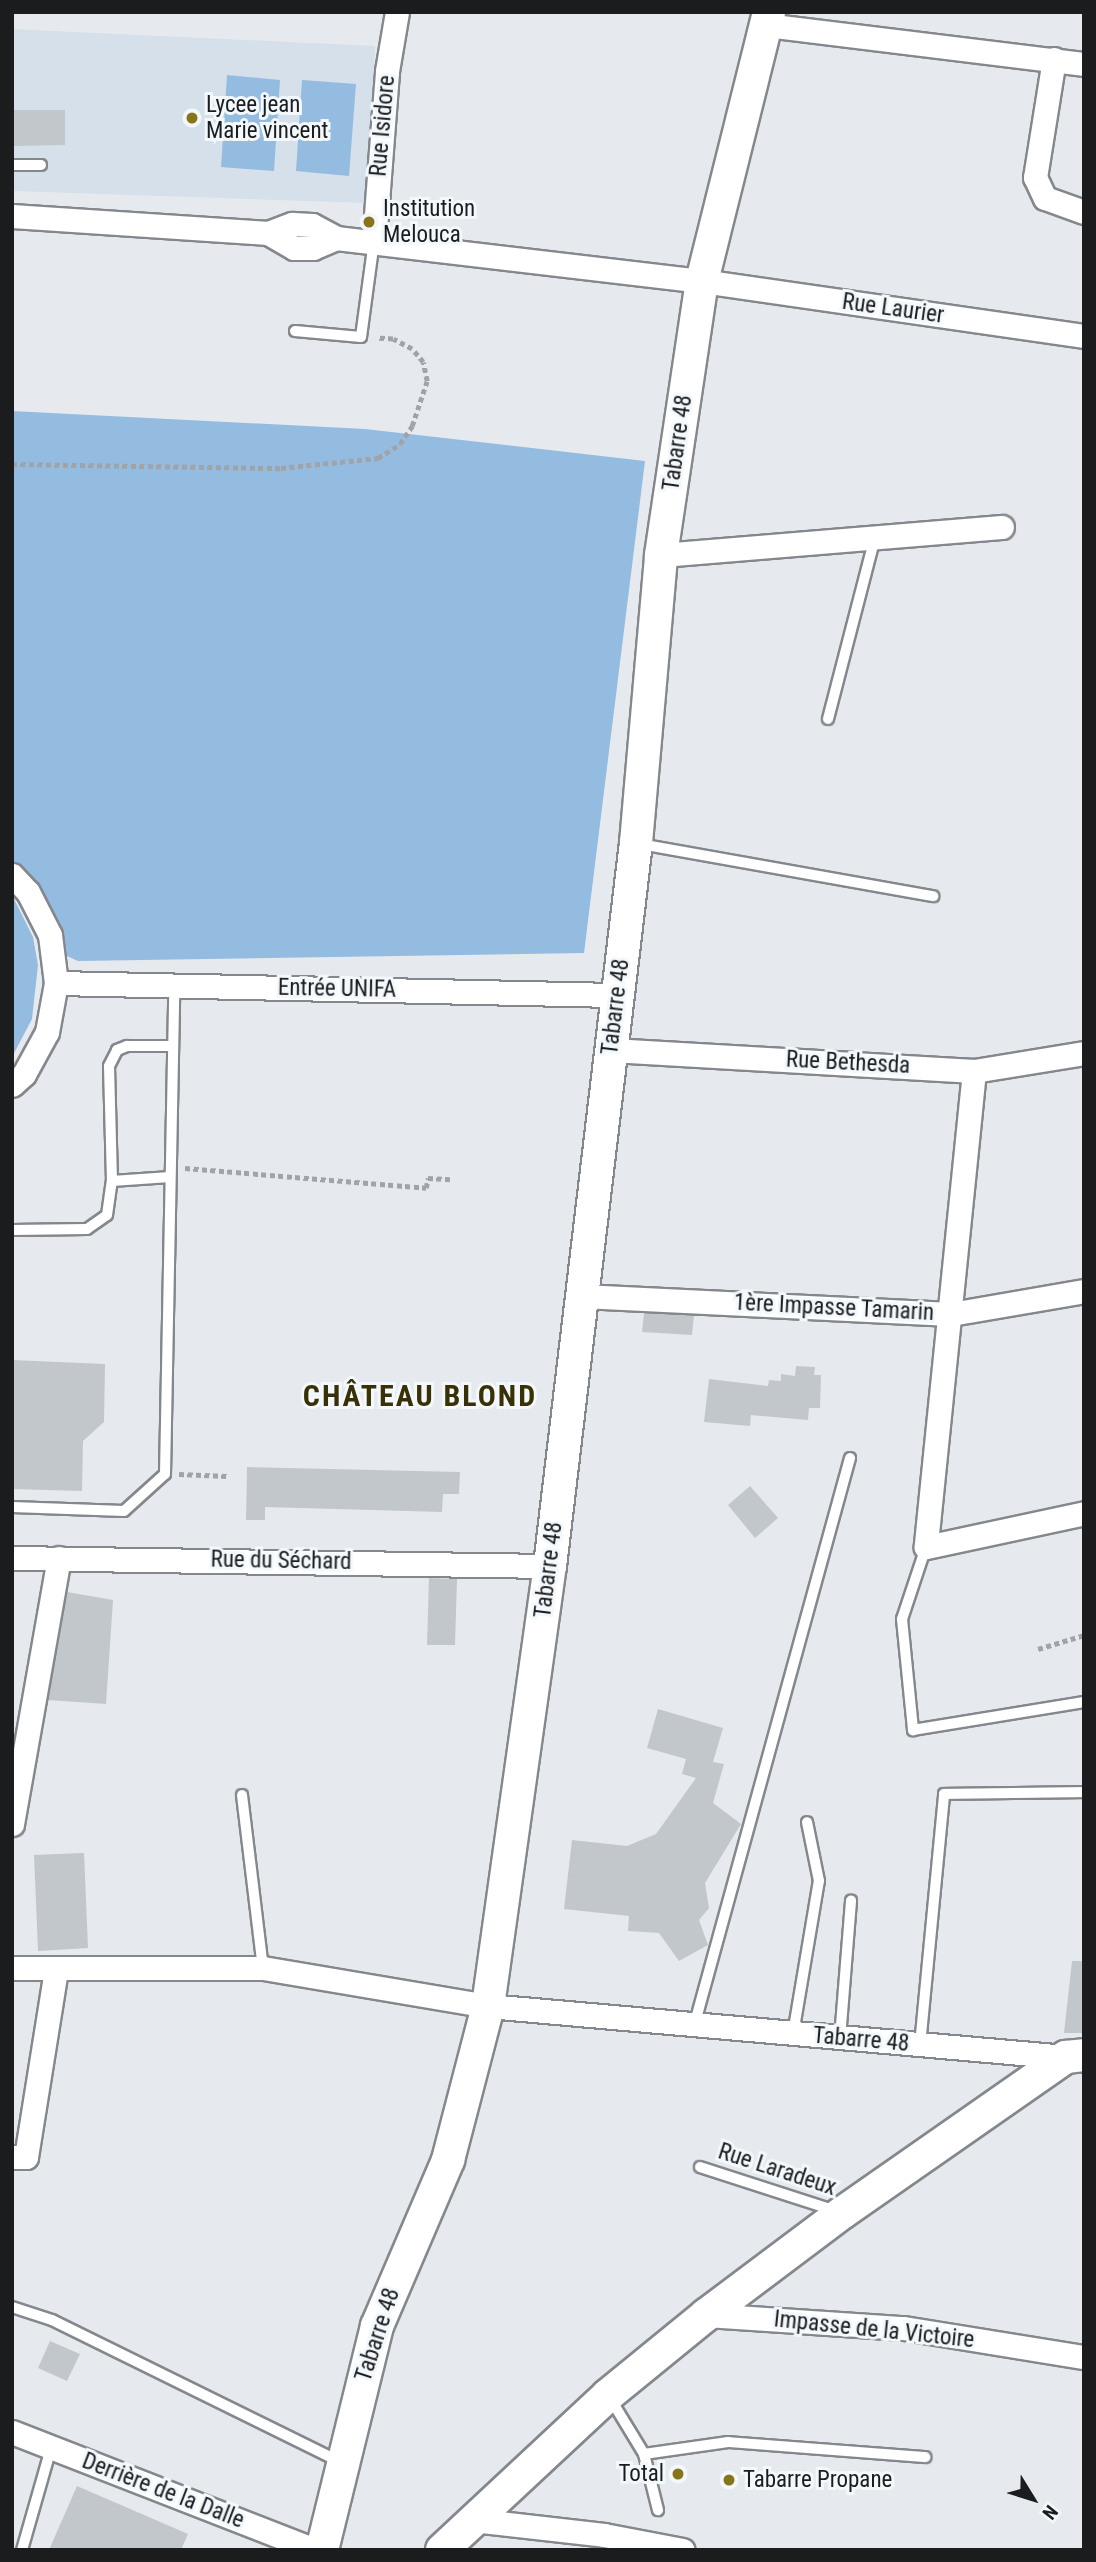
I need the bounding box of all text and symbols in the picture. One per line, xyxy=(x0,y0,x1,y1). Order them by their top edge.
street label: Rue Isidore xyxy=(365,74,401,178)
place label: Lycee jean Marie vincent xyxy=(206,91,328,145)
marker: Lycee jean Marie vincent xyxy=(184,110,200,126)
place label: Institution Melouca xyxy=(383,195,475,249)
marker: Institution Melouca xyxy=(361,214,377,230)
street label: Rue Laurier xyxy=(840,288,946,330)
street label: Tabarre 48 xyxy=(658,393,698,493)
street label: Tabarre 48 xyxy=(596,957,636,1057)
street label: Entrée UNIFA xyxy=(278,974,396,1004)
street label: Rue Bethesda xyxy=(785,1046,911,1080)
street label: 1ère Impasse Tamarin xyxy=(733,1289,935,1327)
district label: CHÂTEAU BLOND xyxy=(304,1378,536,1414)
street label: Tabarre 48 xyxy=(529,1520,569,1620)
street label: Rue du Séchard xyxy=(210,1546,352,1576)
street label: Tabarre 48 xyxy=(812,2022,910,2058)
street label: Rue Laradeux xyxy=(715,2138,839,2202)
street label: Tabarre 48 xyxy=(350,2285,406,2385)
street label: Impasse de la Victoire xyxy=(772,2306,976,2354)
street label: Derrière de la Dalle xyxy=(78,2447,248,2535)
place label: Total xyxy=(618,2460,664,2488)
north arrow xyxy=(998,2464,1068,2534)
marker: Total xyxy=(670,2466,686,2482)
place label: Tabarre Propane xyxy=(743,2466,892,2494)
marker: Tabarre Propane xyxy=(721,2472,737,2488)
text: N xyxy=(1037,2501,1063,2524)

